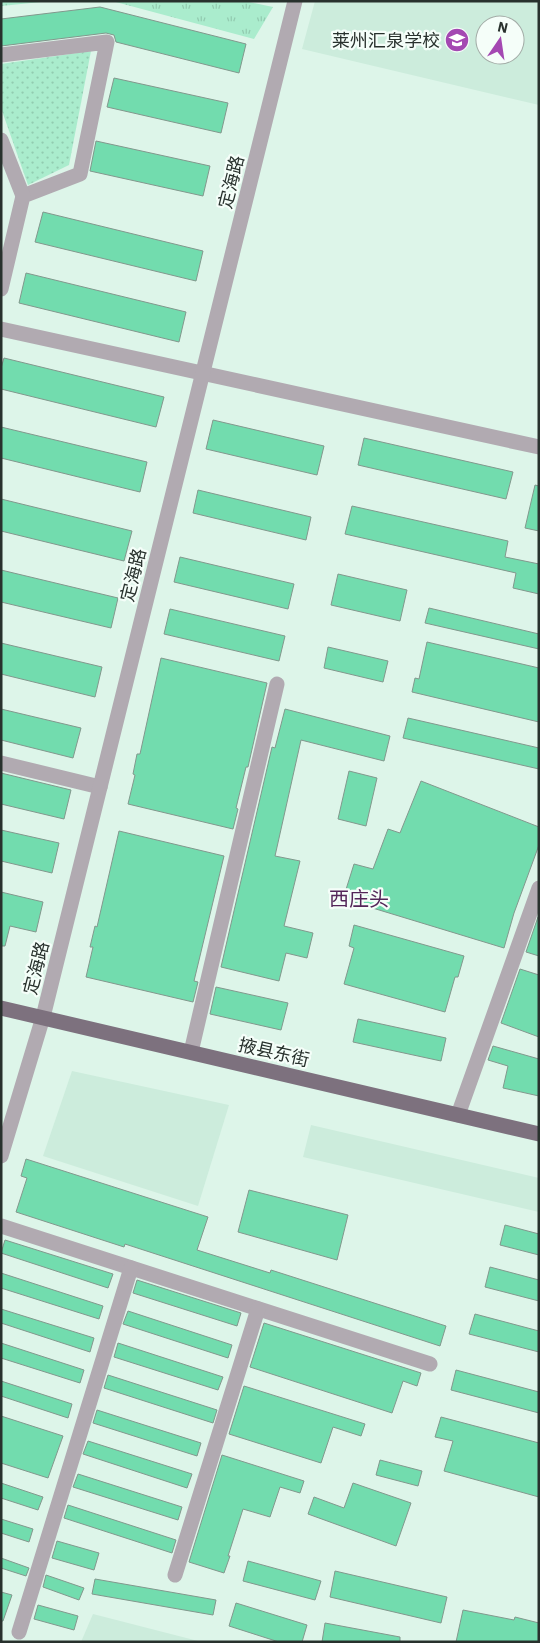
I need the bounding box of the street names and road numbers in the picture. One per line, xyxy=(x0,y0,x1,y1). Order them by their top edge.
street label: 定海路 xyxy=(213,153,249,211)
street label: 定海路 xyxy=(115,546,151,604)
street label: 定海路 xyxy=(18,939,54,997)
street label: 掖县东街 xyxy=(236,1033,312,1071)

